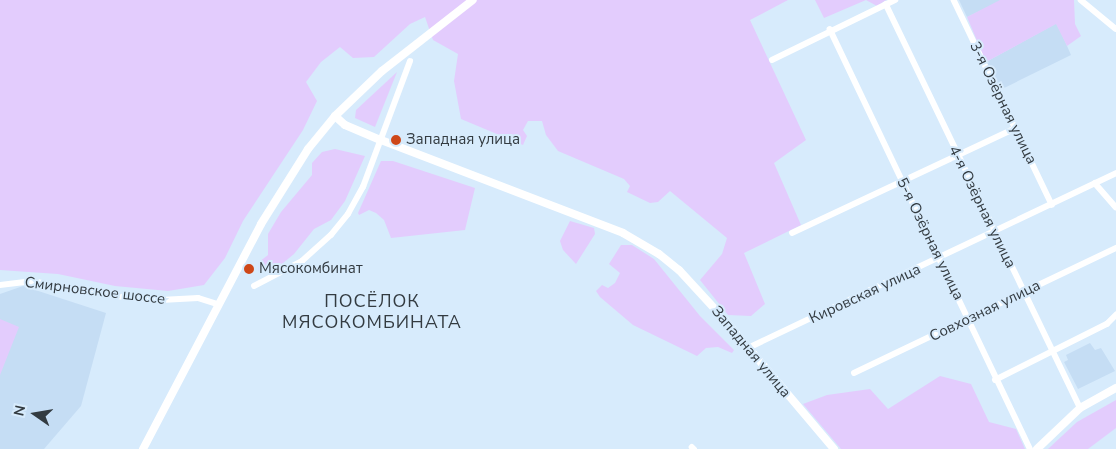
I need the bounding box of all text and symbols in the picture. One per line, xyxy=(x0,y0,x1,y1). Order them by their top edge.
street label: 3-я Озёрная улица xyxy=(966,39,1040,167)
place label: Западная улица xyxy=(406,131,520,149)
marker: Западная улица xyxy=(390,134,402,146)
street label: 4-я Озёрная улица xyxy=(945,143,1019,271)
street label: 5-я Озёрная улица xyxy=(893,175,967,303)
place label: Мясокомбинат xyxy=(259,260,363,278)
street label: Кировская улица xyxy=(806,260,924,328)
marker: Мясокомбинат xyxy=(243,263,255,275)
street label: Смирновское шоссе xyxy=(24,273,166,309)
street label: Совхозная улица xyxy=(927,276,1043,346)
district label: ПОСЁЛОК МЯСОКОМБИНАТА xyxy=(280,291,464,334)
street label: Западная улица xyxy=(707,303,795,401)
north arrow xyxy=(10,389,60,439)
text: N xyxy=(9,403,30,418)

